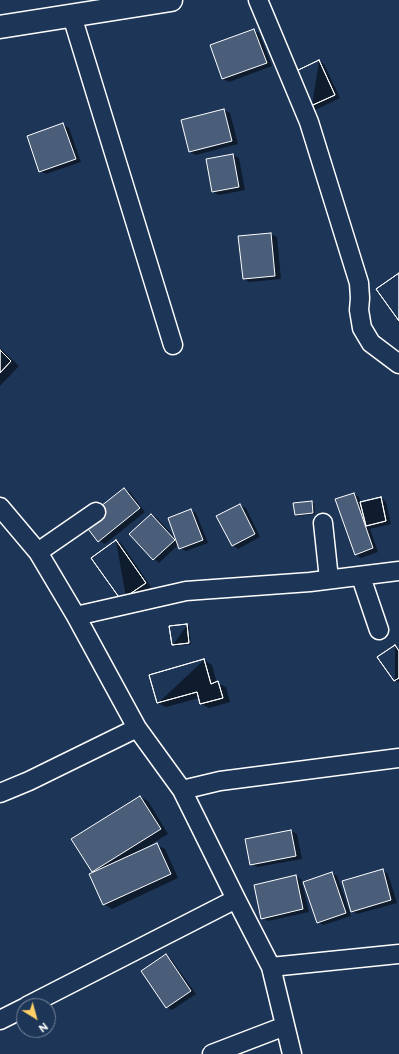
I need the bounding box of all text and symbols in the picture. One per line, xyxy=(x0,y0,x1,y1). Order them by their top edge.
north arrow xyxy=(16,998,56,1038)
text: N xyxy=(36,1020,50,1035)

